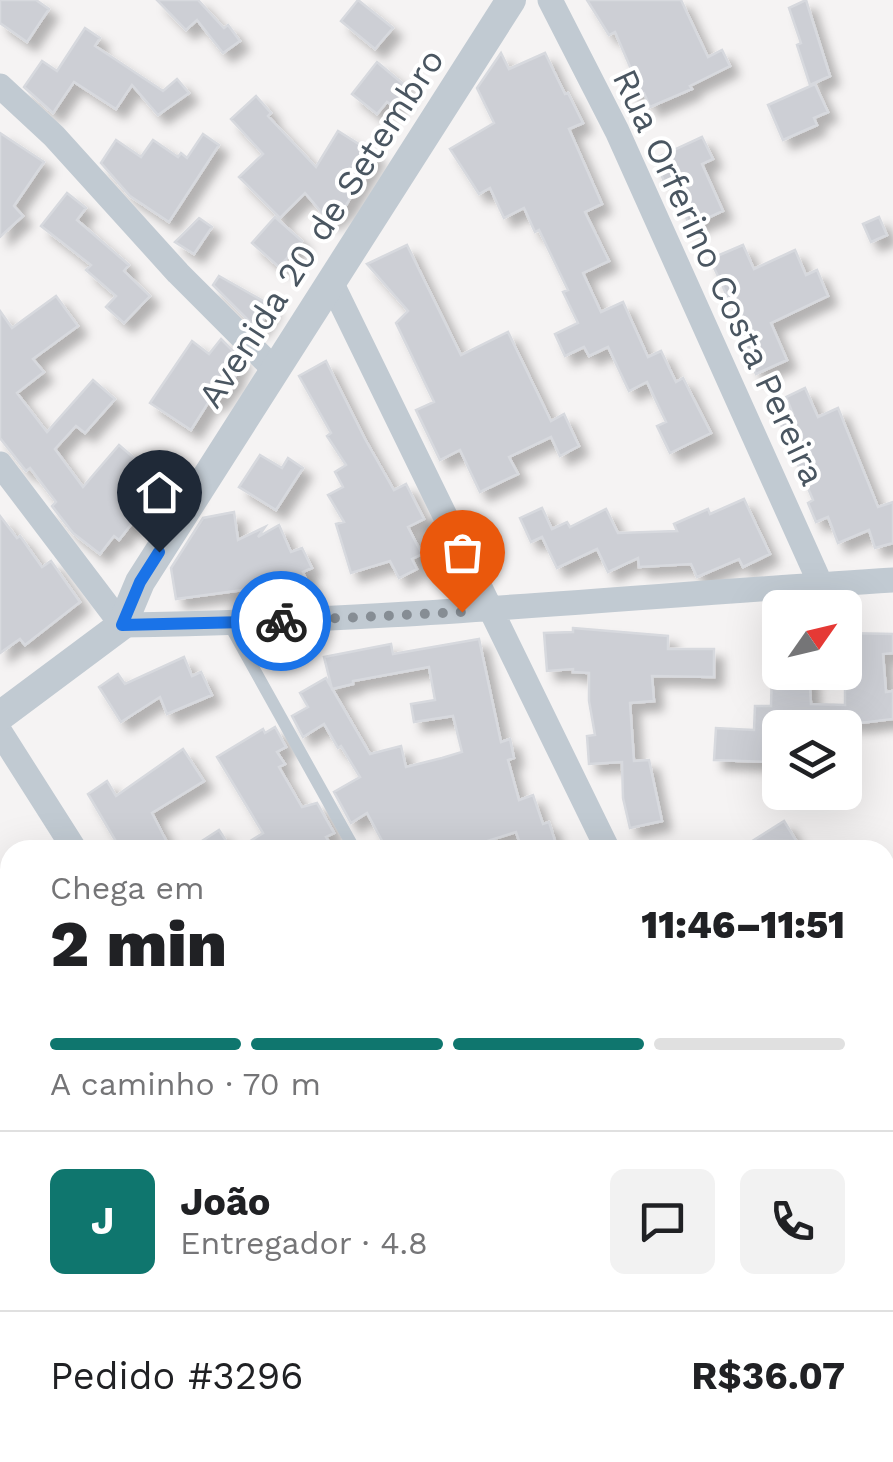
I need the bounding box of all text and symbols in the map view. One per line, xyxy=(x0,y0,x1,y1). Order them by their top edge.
street label: Avenida 20 de Setembro xyxy=(189,41,453,415)
street label: Rua Orferino Costa Pereira xyxy=(604,62,834,492)
pin xyxy=(117,450,202,553)
icon: home xyxy=(132,465,187,520)
pin xyxy=(420,510,505,613)
icon: bag xyxy=(435,525,490,580)
courier xyxy=(231,571,331,671)
north arrow xyxy=(762,590,862,690)
map controls xyxy=(762,590,862,810)
icon: bike xyxy=(254,594,309,649)
button: layers xyxy=(762,710,862,810)
text: Chega em xyxy=(50,869,205,907)
text: 11:46–11:51 xyxy=(641,903,845,947)
text: 2 min xyxy=(50,906,227,982)
text: A caminho · 70 m xyxy=(50,1065,321,1103)
button: chat xyxy=(610,1169,715,1274)
button: phone xyxy=(740,1169,845,1274)
text: João xyxy=(180,1180,271,1224)
text: J xyxy=(91,1199,114,1243)
text: Entregador · 4.8 xyxy=(180,1224,428,1262)
text: Pedido #3296 xyxy=(50,1354,303,1398)
text: R$36.07 xyxy=(691,1354,845,1398)

